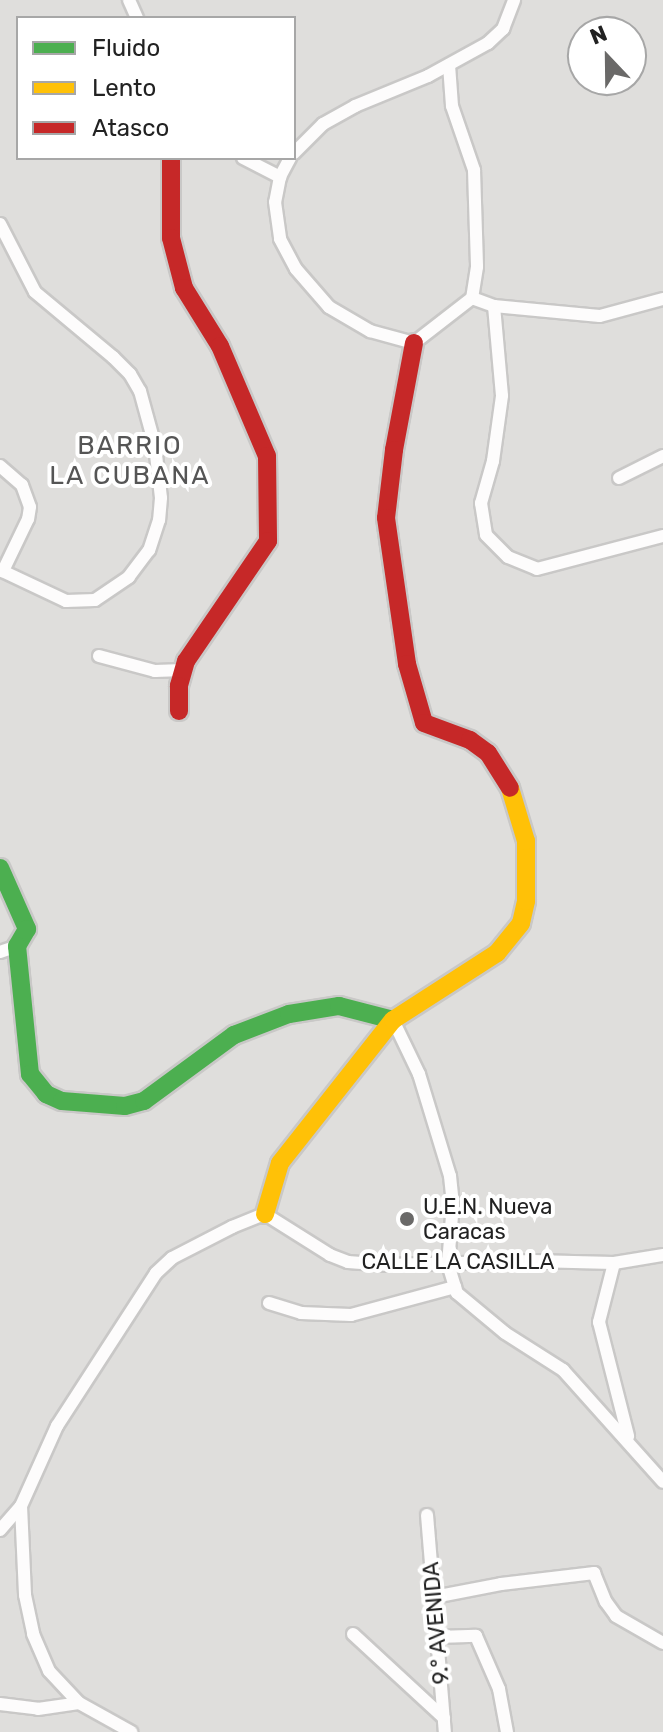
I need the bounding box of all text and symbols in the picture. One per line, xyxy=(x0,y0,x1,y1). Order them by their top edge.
legend xyxy=(16,16,296,160)
north arrow xyxy=(567,16,647,96)
text: N xyxy=(586,20,611,51)
text: Fluido xyxy=(92,34,160,62)
text: Lento xyxy=(92,74,156,102)
text: Atasco xyxy=(92,114,169,142)
district label: BARRIO LA CUBANA xyxy=(49,430,211,492)
place label: U.E.N. Nueva Caracas xyxy=(423,1193,553,1244)
marker: U.E.N. Nueva Caracas xyxy=(398,1210,416,1228)
street label: CALLE LA CASILLA xyxy=(361,1249,555,1275)
street label: 9.° AVENIDA xyxy=(417,1560,455,1686)

